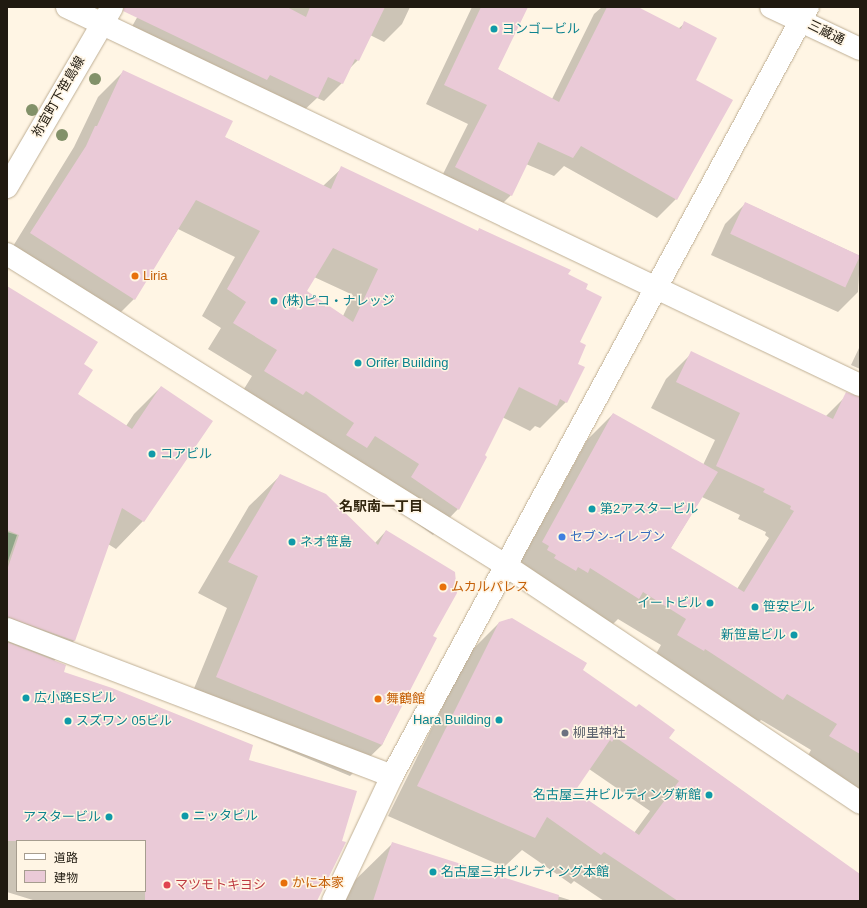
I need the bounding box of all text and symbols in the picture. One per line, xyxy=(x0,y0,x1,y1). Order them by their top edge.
street label: 三蔵通 xyxy=(805,17,847,49)
place label: ヨンゴービル xyxy=(502,21,580,37)
marker: ヨンゴービル xyxy=(489,24,499,34)
street label: 祢宜町下笹島線 xyxy=(29,54,89,140)
place label: Liria xyxy=(143,268,168,284)
marker: Liria xyxy=(130,271,140,281)
place label: (株)ピコ・ナレッジ xyxy=(282,293,395,309)
marker: (株)ピコ・ナレッジ xyxy=(269,296,279,306)
place label: Orifer Building xyxy=(366,355,448,371)
marker: Orifer Building xyxy=(353,358,363,368)
place label: コアビル xyxy=(160,446,212,462)
marker: コアビル xyxy=(147,449,157,459)
district label: 名駅南一丁目 xyxy=(339,498,423,514)
place label: 第2アスタービル xyxy=(600,501,698,517)
marker: 第2アスタービル xyxy=(587,504,597,514)
place label: セブン-イレブン xyxy=(570,529,665,545)
marker: セブン-イレブン xyxy=(557,532,567,542)
place label: ネオ笹島 xyxy=(300,534,352,550)
marker: ネオ笹島 xyxy=(287,537,297,547)
place label: ムカルパレス xyxy=(451,579,529,595)
marker: ムカルパレス xyxy=(438,582,448,592)
place label: イートビル xyxy=(637,595,702,611)
marker: イートビル xyxy=(705,598,715,608)
place label: 笹安ビル xyxy=(763,599,815,615)
marker: 笹安ビル xyxy=(750,602,760,612)
place label: 新笹島ビル xyxy=(721,627,786,643)
marker: 新笹島ビル xyxy=(789,630,799,640)
place label: 広小路ESビル xyxy=(34,690,116,706)
place label: 舞鶴館 xyxy=(386,691,425,707)
marker: 広小路ESビル xyxy=(21,693,31,703)
marker: 舞鶴館 xyxy=(373,694,383,704)
place label: Hara Building xyxy=(413,712,491,728)
place label: スズワン 05ビル xyxy=(76,713,172,729)
marker: Hara Building xyxy=(494,715,504,725)
marker: スズワン 05ビル xyxy=(63,716,73,726)
place label: 柳里神社 xyxy=(573,725,625,741)
marker: 柳里神社 xyxy=(560,728,570,738)
place label: 名古屋三井ビルディング新館 xyxy=(532,787,701,803)
marker: 名古屋三井ビルディング新館 xyxy=(704,790,714,800)
place label: ニッタビル xyxy=(193,808,258,824)
place label: アスタービル xyxy=(23,809,101,825)
marker: ニッタビル xyxy=(180,811,190,821)
marker: アスタービル xyxy=(104,812,114,822)
legend xyxy=(16,840,146,892)
text: 道路 xyxy=(54,851,78,865)
place label: 名古屋三井ビルディング本館 xyxy=(441,864,610,880)
marker: 名古屋三井ビルディング本館 xyxy=(428,867,438,877)
text: 建物 xyxy=(54,871,78,885)
place label: かに本家 xyxy=(292,875,344,891)
place label: マツモトキヨシ xyxy=(175,877,266,893)
marker: かに本家 xyxy=(279,878,289,888)
marker: マツモトキヨシ xyxy=(162,880,172,890)

